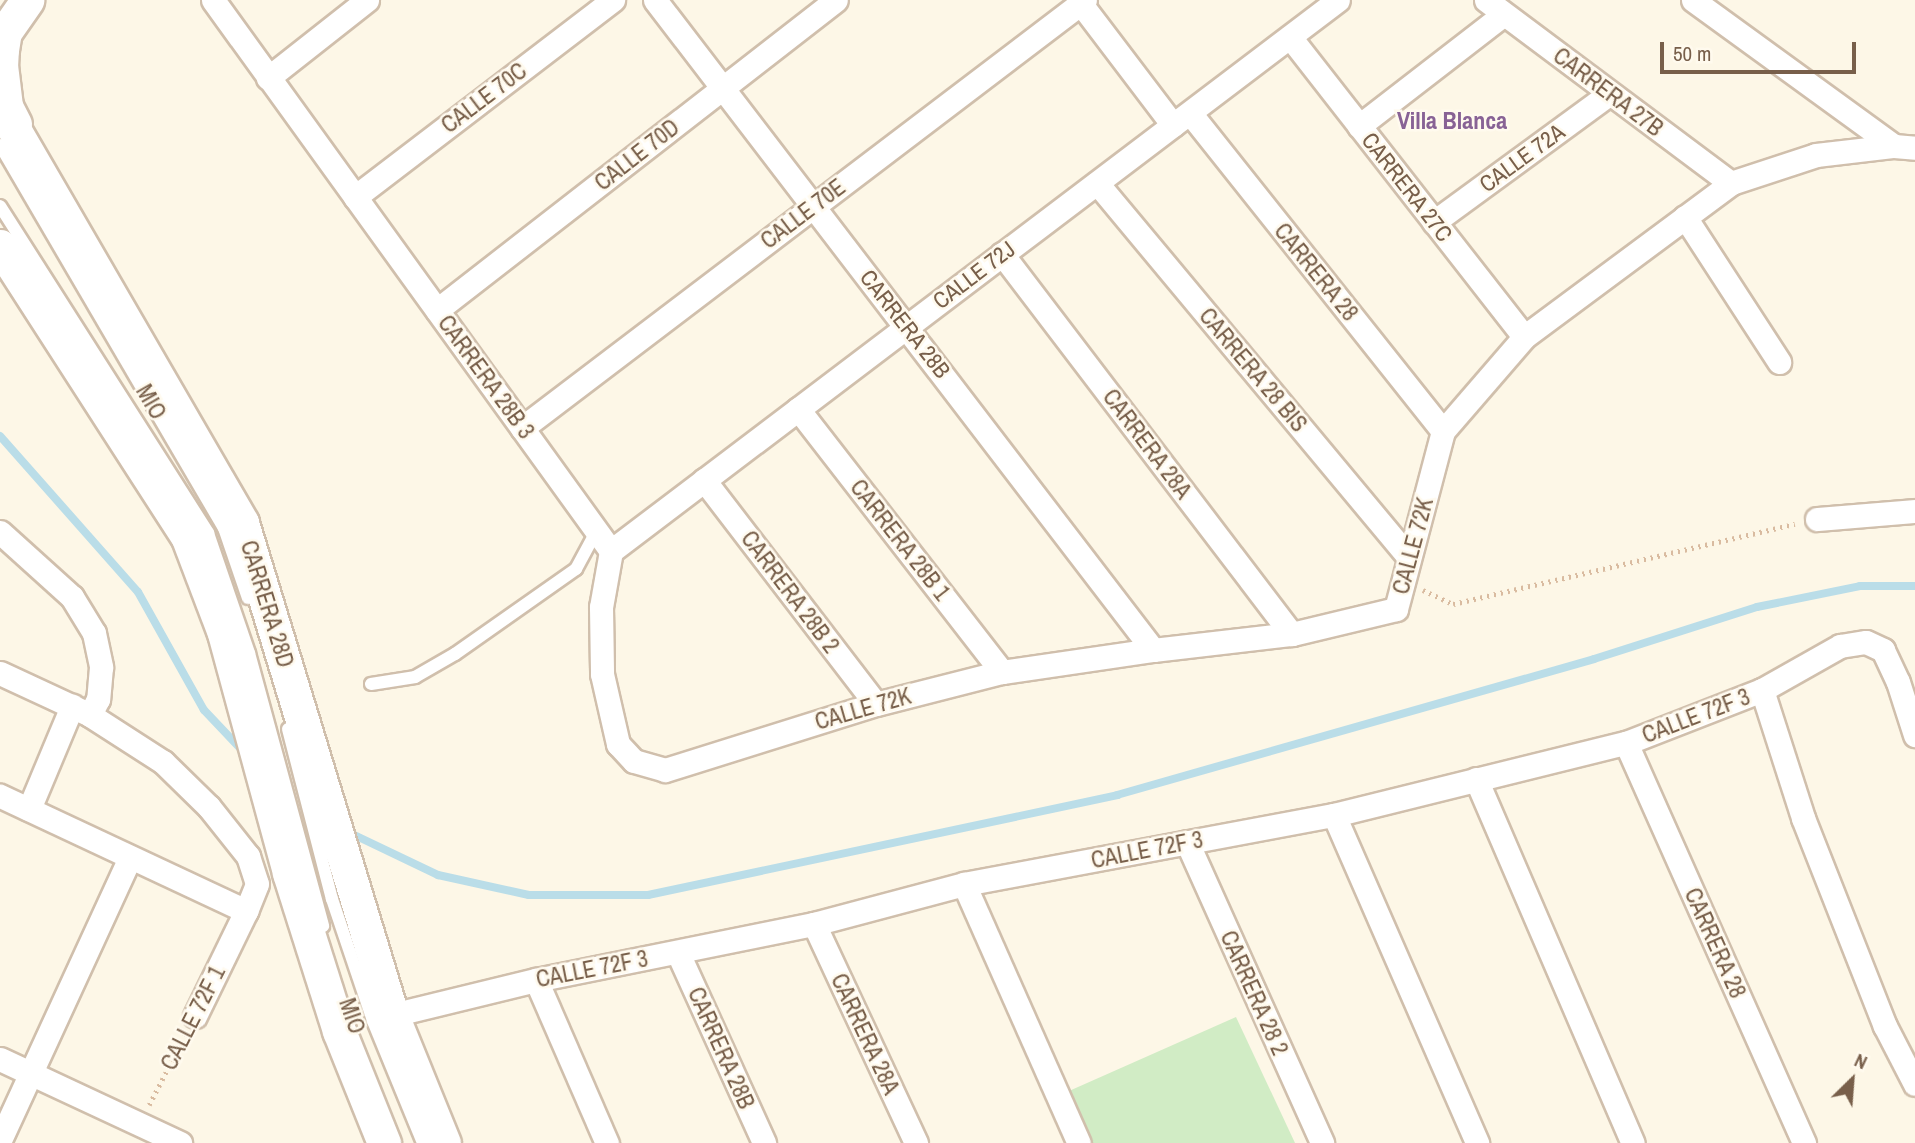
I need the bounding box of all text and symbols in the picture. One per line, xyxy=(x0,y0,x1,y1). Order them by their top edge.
scale bar xyxy=(1663,28,1859,72)
text: 50 m xyxy=(1673,39,1711,68)
street label: CARRERA 27B xyxy=(1547,42,1669,142)
street label: CALLE 70C xyxy=(436,57,532,139)
district label: Villa Blanca xyxy=(1397,107,1507,135)
street label: CALLE 70D xyxy=(589,113,685,197)
street label: CALLE 72A xyxy=(1474,118,1570,198)
street label: CARRERA 27C xyxy=(1355,126,1459,248)
street label: CALLE 70E xyxy=(755,173,851,255)
street label: CARRERA 28 xyxy=(1268,217,1364,327)
street label: CALLE 72J xyxy=(928,235,1020,315)
street label: CARRERA 28B xyxy=(854,264,956,384)
street label: CARRERA 28 BIS xyxy=(1193,302,1313,438)
street label: CARRERA 28B 3 xyxy=(432,310,540,444)
street label: MIO xyxy=(130,380,172,424)
street label: CARRERA 28A xyxy=(1097,383,1197,505)
street label: CARRERA 28B 1 xyxy=(844,474,956,606)
street label: CALLE 72K xyxy=(1387,495,1439,597)
street label: CARRERA 28B 2 xyxy=(735,525,845,659)
street label: CARRERA 28D xyxy=(235,537,299,671)
street label: CALLE 72K xyxy=(812,682,914,736)
street label: CALLE 72F 3 xyxy=(1638,683,1754,749)
street label: CALLE 72F 3 xyxy=(1089,826,1205,874)
street label: CARRERA 28 xyxy=(1678,883,1752,1003)
street label: CARRERA 28 2 xyxy=(1214,926,1294,1060)
street label: CALLE 72F 3 xyxy=(534,945,650,993)
street label: CALLE 72F 1 xyxy=(155,961,231,1075)
street label: CARRERA 28A xyxy=(825,969,905,1099)
street label: CARRERA 28B xyxy=(682,983,760,1113)
street label: MIO xyxy=(333,995,371,1037)
north arrow xyxy=(1817,1045,1887,1115)
text: N xyxy=(1850,1047,1871,1075)

